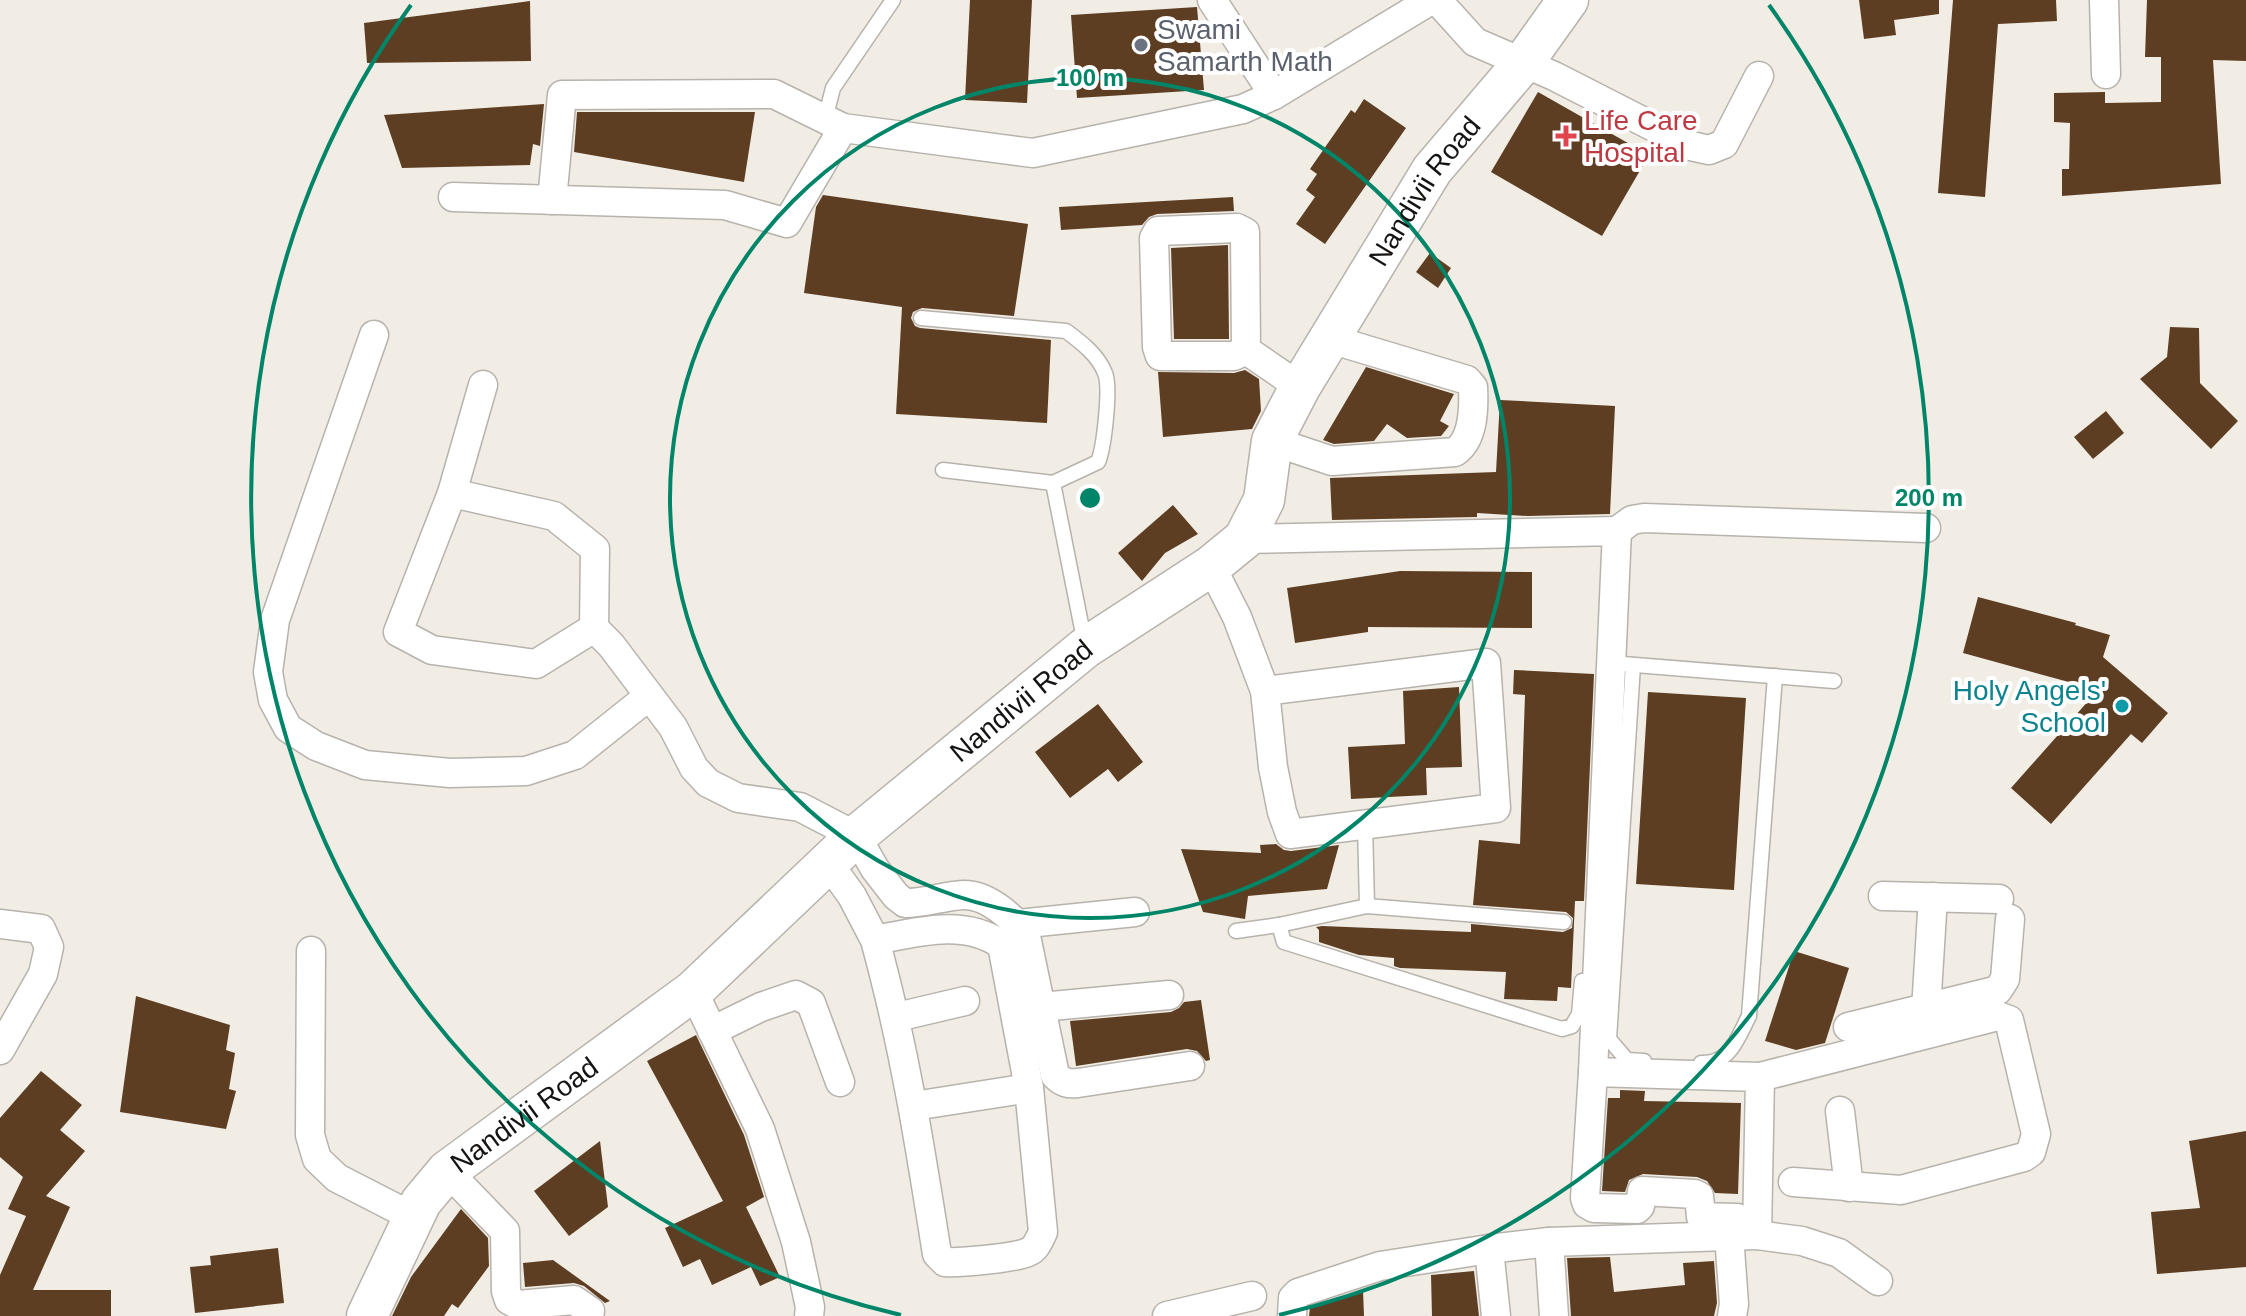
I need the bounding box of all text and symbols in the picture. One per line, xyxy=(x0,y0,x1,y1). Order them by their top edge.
place label: Swami Samarth Math xyxy=(1157,14,1333,77)
marker: Swami Samarth Math xyxy=(1132,36,1150,54)
text: 100 m xyxy=(1056,64,1124,91)
place label: Life Care Hospital xyxy=(1584,105,1698,168)
street label: Nandivii Road xyxy=(1362,110,1486,271)
marker: Life Care Hospital xyxy=(1555,125,1577,147)
centre of rings xyxy=(1076,484,1104,512)
text: 200 m xyxy=(1895,484,1963,511)
street label: Nandivii Road xyxy=(944,633,1098,768)
place label: Holy Angels' School xyxy=(1953,675,2106,738)
marker: Holy Angels' School xyxy=(2113,697,2131,715)
street label: Nandivii Road xyxy=(444,1051,604,1179)

